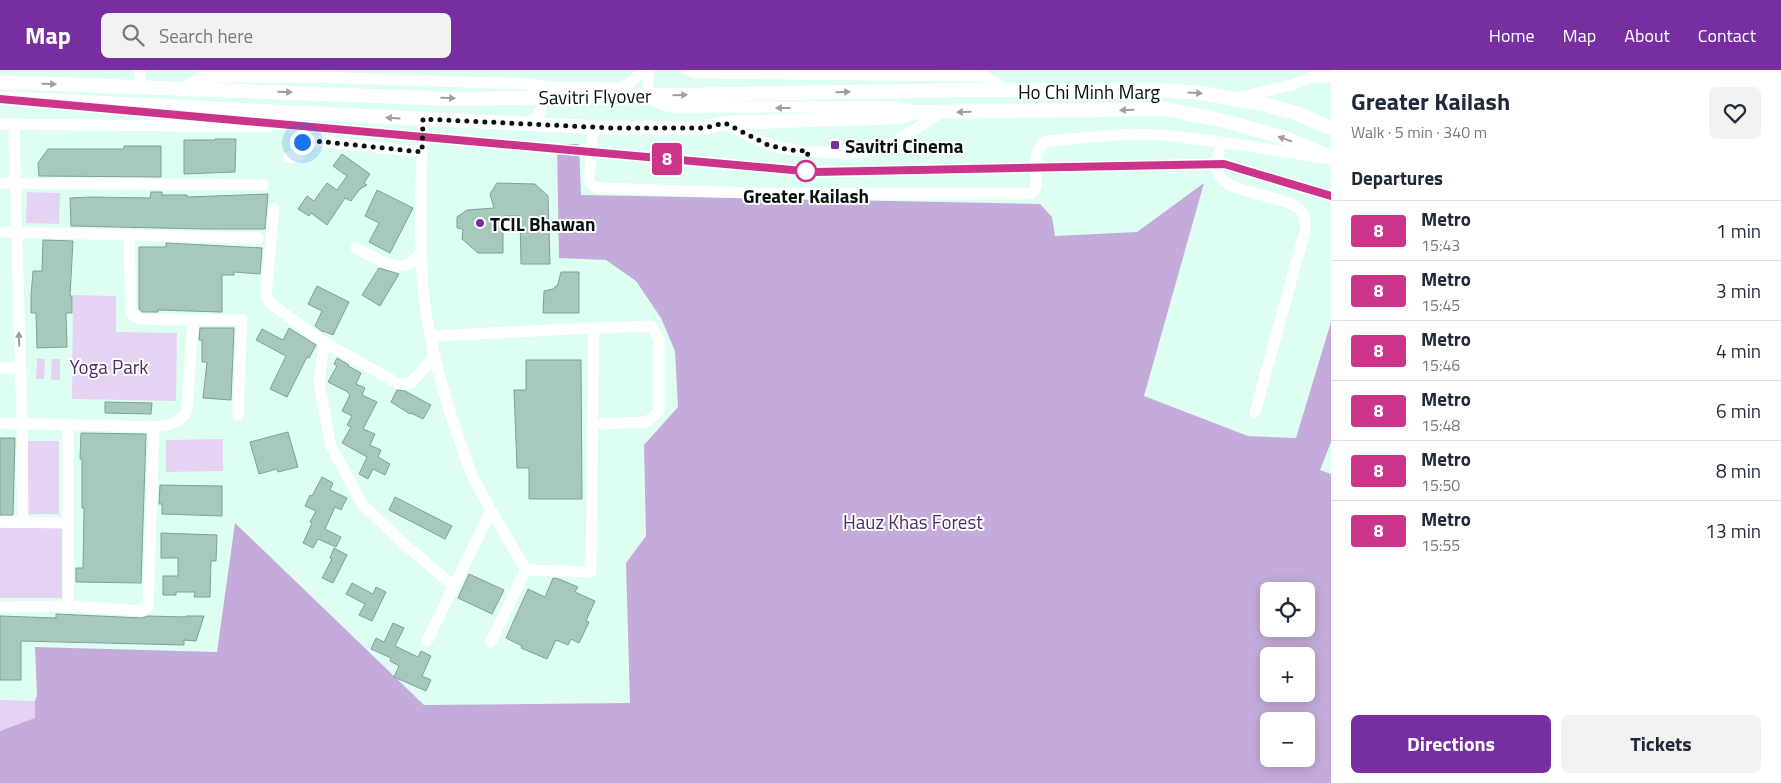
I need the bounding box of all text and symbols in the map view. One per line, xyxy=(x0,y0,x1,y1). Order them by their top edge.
search box xyxy=(101,13,451,58)
text: Map xyxy=(25,17,71,53)
icon: search xyxy=(119,21,147,49)
text: Search here xyxy=(159,21,253,50)
text: Home xyxy=(1489,22,1535,49)
text: Map xyxy=(1563,22,1596,49)
text: About xyxy=(1624,22,1670,49)
text: Contact xyxy=(1698,22,1756,49)
street label: Ho Chi Minh Marg xyxy=(1018,77,1160,106)
one-way arrow xyxy=(41,80,57,88)
street label: Savitri Flyover xyxy=(538,81,652,111)
text: Greater Kailash xyxy=(1351,83,1510,119)
button: heart xyxy=(1709,87,1761,139)
one-way arrow xyxy=(835,88,851,96)
one-way arrow xyxy=(278,89,294,97)
one-way arrow xyxy=(1187,89,1203,97)
one-way arrow xyxy=(673,91,689,99)
one-way arrow xyxy=(440,95,456,103)
one-way arrow xyxy=(775,104,791,112)
one-way arrow xyxy=(1119,106,1135,114)
one-way arrow xyxy=(956,108,972,116)
one-way arrow xyxy=(384,113,400,121)
text: Walk · 5 min · 340 m xyxy=(1351,120,1487,144)
your location xyxy=(290,130,315,155)
place label: Savitri Cinema xyxy=(845,131,964,160)
one-way arrow xyxy=(1278,135,1293,142)
marker: Savitri Cinema xyxy=(829,139,841,151)
line badge: 8 xyxy=(651,143,683,175)
text: 8 xyxy=(662,145,672,172)
marker: Greater Kailash xyxy=(795,160,817,182)
text: Departures xyxy=(1351,163,1443,192)
place label: Greater Kailash xyxy=(743,181,869,210)
text: Metro xyxy=(1421,204,1471,233)
place label: TCIL Bhawan xyxy=(490,209,596,238)
text: 1 min xyxy=(1716,216,1761,245)
marker: TCIL Bhawan xyxy=(474,217,486,229)
text: 8 xyxy=(1373,217,1384,244)
text: 15:43 xyxy=(1421,233,1460,257)
text: Metro xyxy=(1421,264,1471,293)
text: 3 min xyxy=(1716,276,1761,305)
text: 8 xyxy=(1373,277,1384,304)
text: 15:45 xyxy=(1421,293,1460,317)
text: Metro xyxy=(1421,324,1471,353)
one-way arrow xyxy=(15,331,23,347)
text: 4 min xyxy=(1716,336,1761,365)
text: 8 xyxy=(1373,337,1384,364)
park label: Yoga Park xyxy=(70,352,148,381)
text: 15:46 xyxy=(1421,353,1460,377)
text: Metro xyxy=(1421,384,1471,413)
text: 6 min xyxy=(1716,396,1761,425)
text: 8 xyxy=(1373,397,1384,424)
text: 15:48 xyxy=(1421,413,1460,437)
text: Metro xyxy=(1421,444,1471,473)
text: 8 min xyxy=(1716,456,1761,485)
text: 8 xyxy=(1373,457,1384,484)
text: 15:50 xyxy=(1421,473,1460,497)
text: Metro xyxy=(1421,504,1471,533)
park label: Hauz Khas Forest xyxy=(843,507,983,536)
text: 13 min xyxy=(1705,516,1761,545)
text: 8 xyxy=(1373,517,1384,544)
text: 15:55 xyxy=(1421,533,1460,557)
map controls xyxy=(1260,582,1315,767)
button: locate xyxy=(1260,582,1315,637)
button: + xyxy=(1260,647,1315,702)
button: − xyxy=(1260,712,1315,767)
button: Directions xyxy=(1351,715,1551,773)
button: Tickets xyxy=(1561,715,1761,773)

